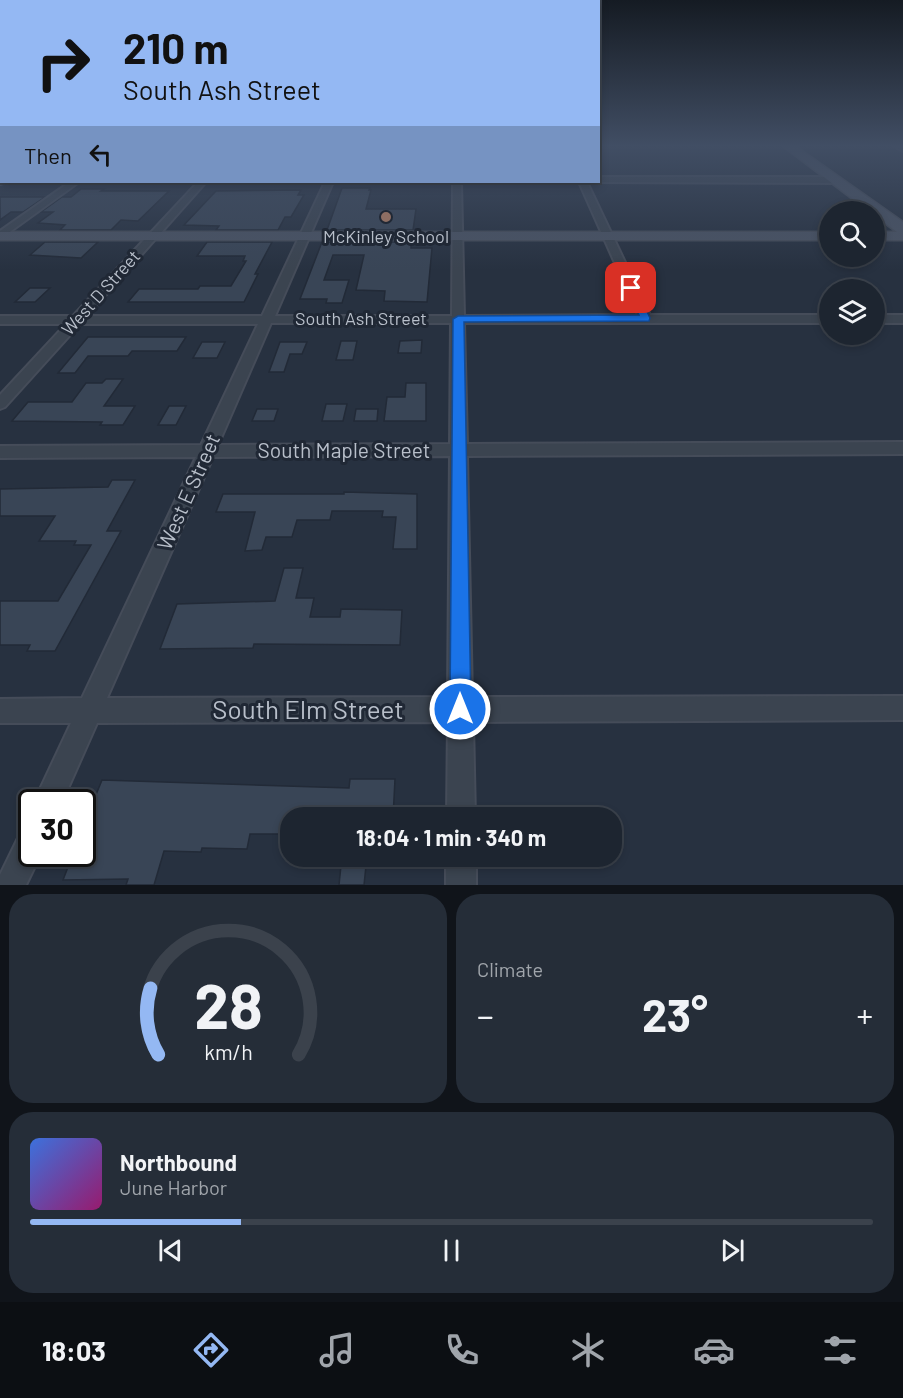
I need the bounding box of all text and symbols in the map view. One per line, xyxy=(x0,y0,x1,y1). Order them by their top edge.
text: 210 m xyxy=(123,22,229,72)
icon: right xyxy=(24,24,102,102)
text: South Ash Street xyxy=(123,73,321,105)
icon: left xyxy=(84,138,117,171)
text: Then xyxy=(24,142,72,168)
map controls xyxy=(819,201,885,345)
button: search xyxy=(819,201,885,267)
marker: McKinley School xyxy=(379,210,393,224)
place label: McKinley School xyxy=(323,225,449,247)
street label: West D Street xyxy=(56,245,144,339)
pin xyxy=(605,262,656,313)
icon: arrive xyxy=(614,271,647,304)
button: layers xyxy=(819,279,885,345)
street label: South Ash Street xyxy=(295,307,427,329)
street label: West E Street xyxy=(151,429,224,553)
street label: South Maple Street xyxy=(257,437,431,462)
position arrow xyxy=(428,677,492,741)
street label: South Elm Street xyxy=(212,693,404,724)
speed limit sign: 30 xyxy=(18,789,96,867)
text: 18:04 · 1 min · 340 m xyxy=(356,824,546,850)
text: Climate xyxy=(477,957,543,981)
text: 28 xyxy=(194,967,262,1041)
text: 23° xyxy=(642,987,708,1041)
text: − xyxy=(477,995,494,1035)
text: + xyxy=(856,995,873,1035)
text: km/h xyxy=(204,1040,252,1065)
text: Northbound xyxy=(120,1149,237,1175)
text: June Harbor xyxy=(120,1175,227,1199)
icon: previous xyxy=(154,1234,187,1267)
icon: pause xyxy=(435,1234,468,1267)
icon: next xyxy=(716,1234,749,1267)
icon: directions xyxy=(190,1329,232,1371)
icon: music xyxy=(316,1329,358,1371)
icon: phone xyxy=(441,1329,483,1371)
icon: climate xyxy=(567,1329,609,1371)
icon: car xyxy=(693,1329,735,1371)
icon: filters xyxy=(819,1329,861,1371)
text: 18:03 xyxy=(42,1334,106,1366)

